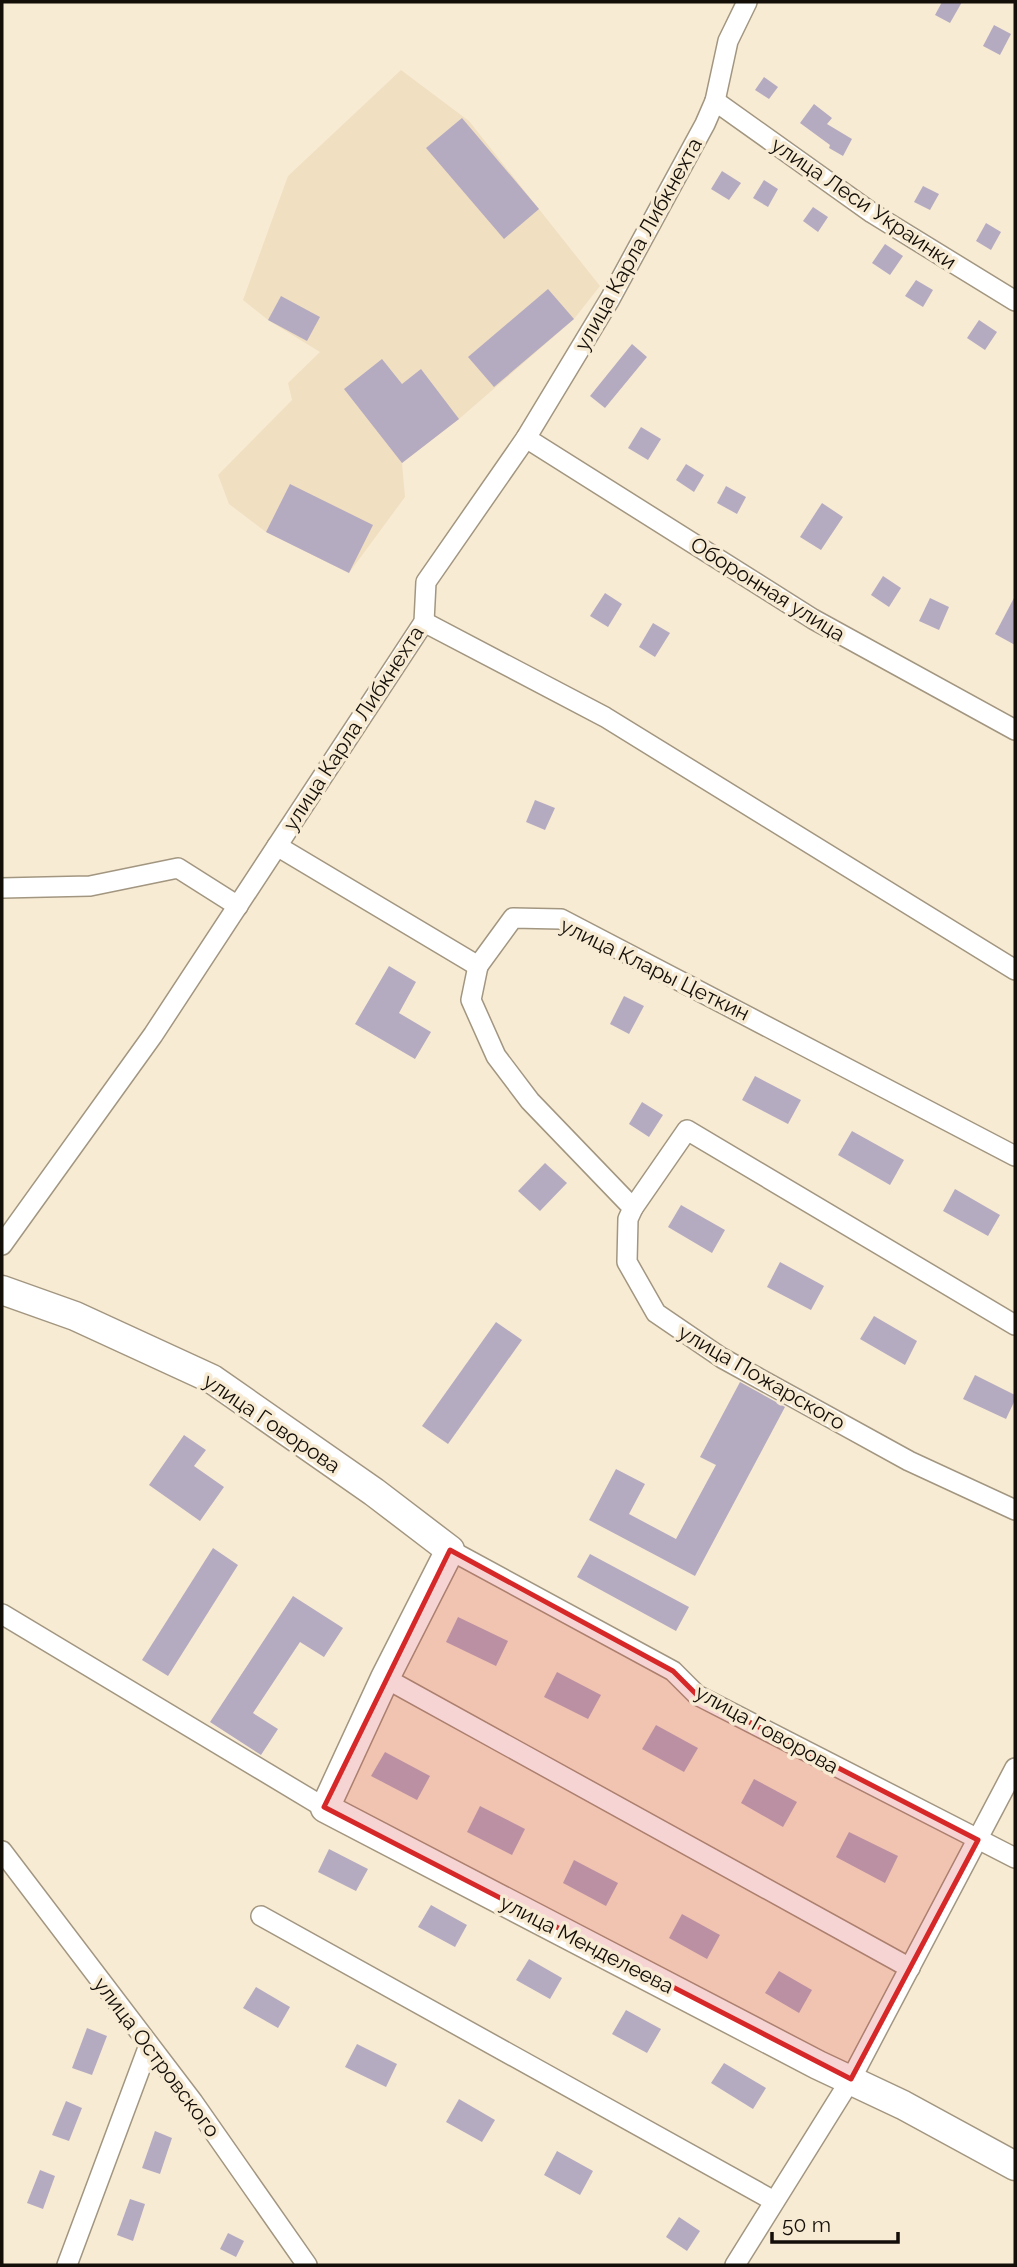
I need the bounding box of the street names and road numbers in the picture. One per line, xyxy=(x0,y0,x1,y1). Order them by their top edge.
street label: улица Леси Украинки xyxy=(767,132,961,274)
street label: улица Карла Либкнехта xyxy=(569,133,707,355)
street label: Оборонная улица xyxy=(686,531,850,647)
street label: улица Карла Либкнехта xyxy=(277,621,429,835)
street label: улица Клары Цеткин xyxy=(556,912,754,1026)
street label: улица Пожарского xyxy=(674,1319,850,1435)
street label: улица Говорова xyxy=(199,1368,345,1478)
street label: улица Говорова xyxy=(691,1679,843,1779)
street label: улица Менделеева xyxy=(496,1889,678,1999)
street label: улица Островского xyxy=(89,1972,225,2142)

